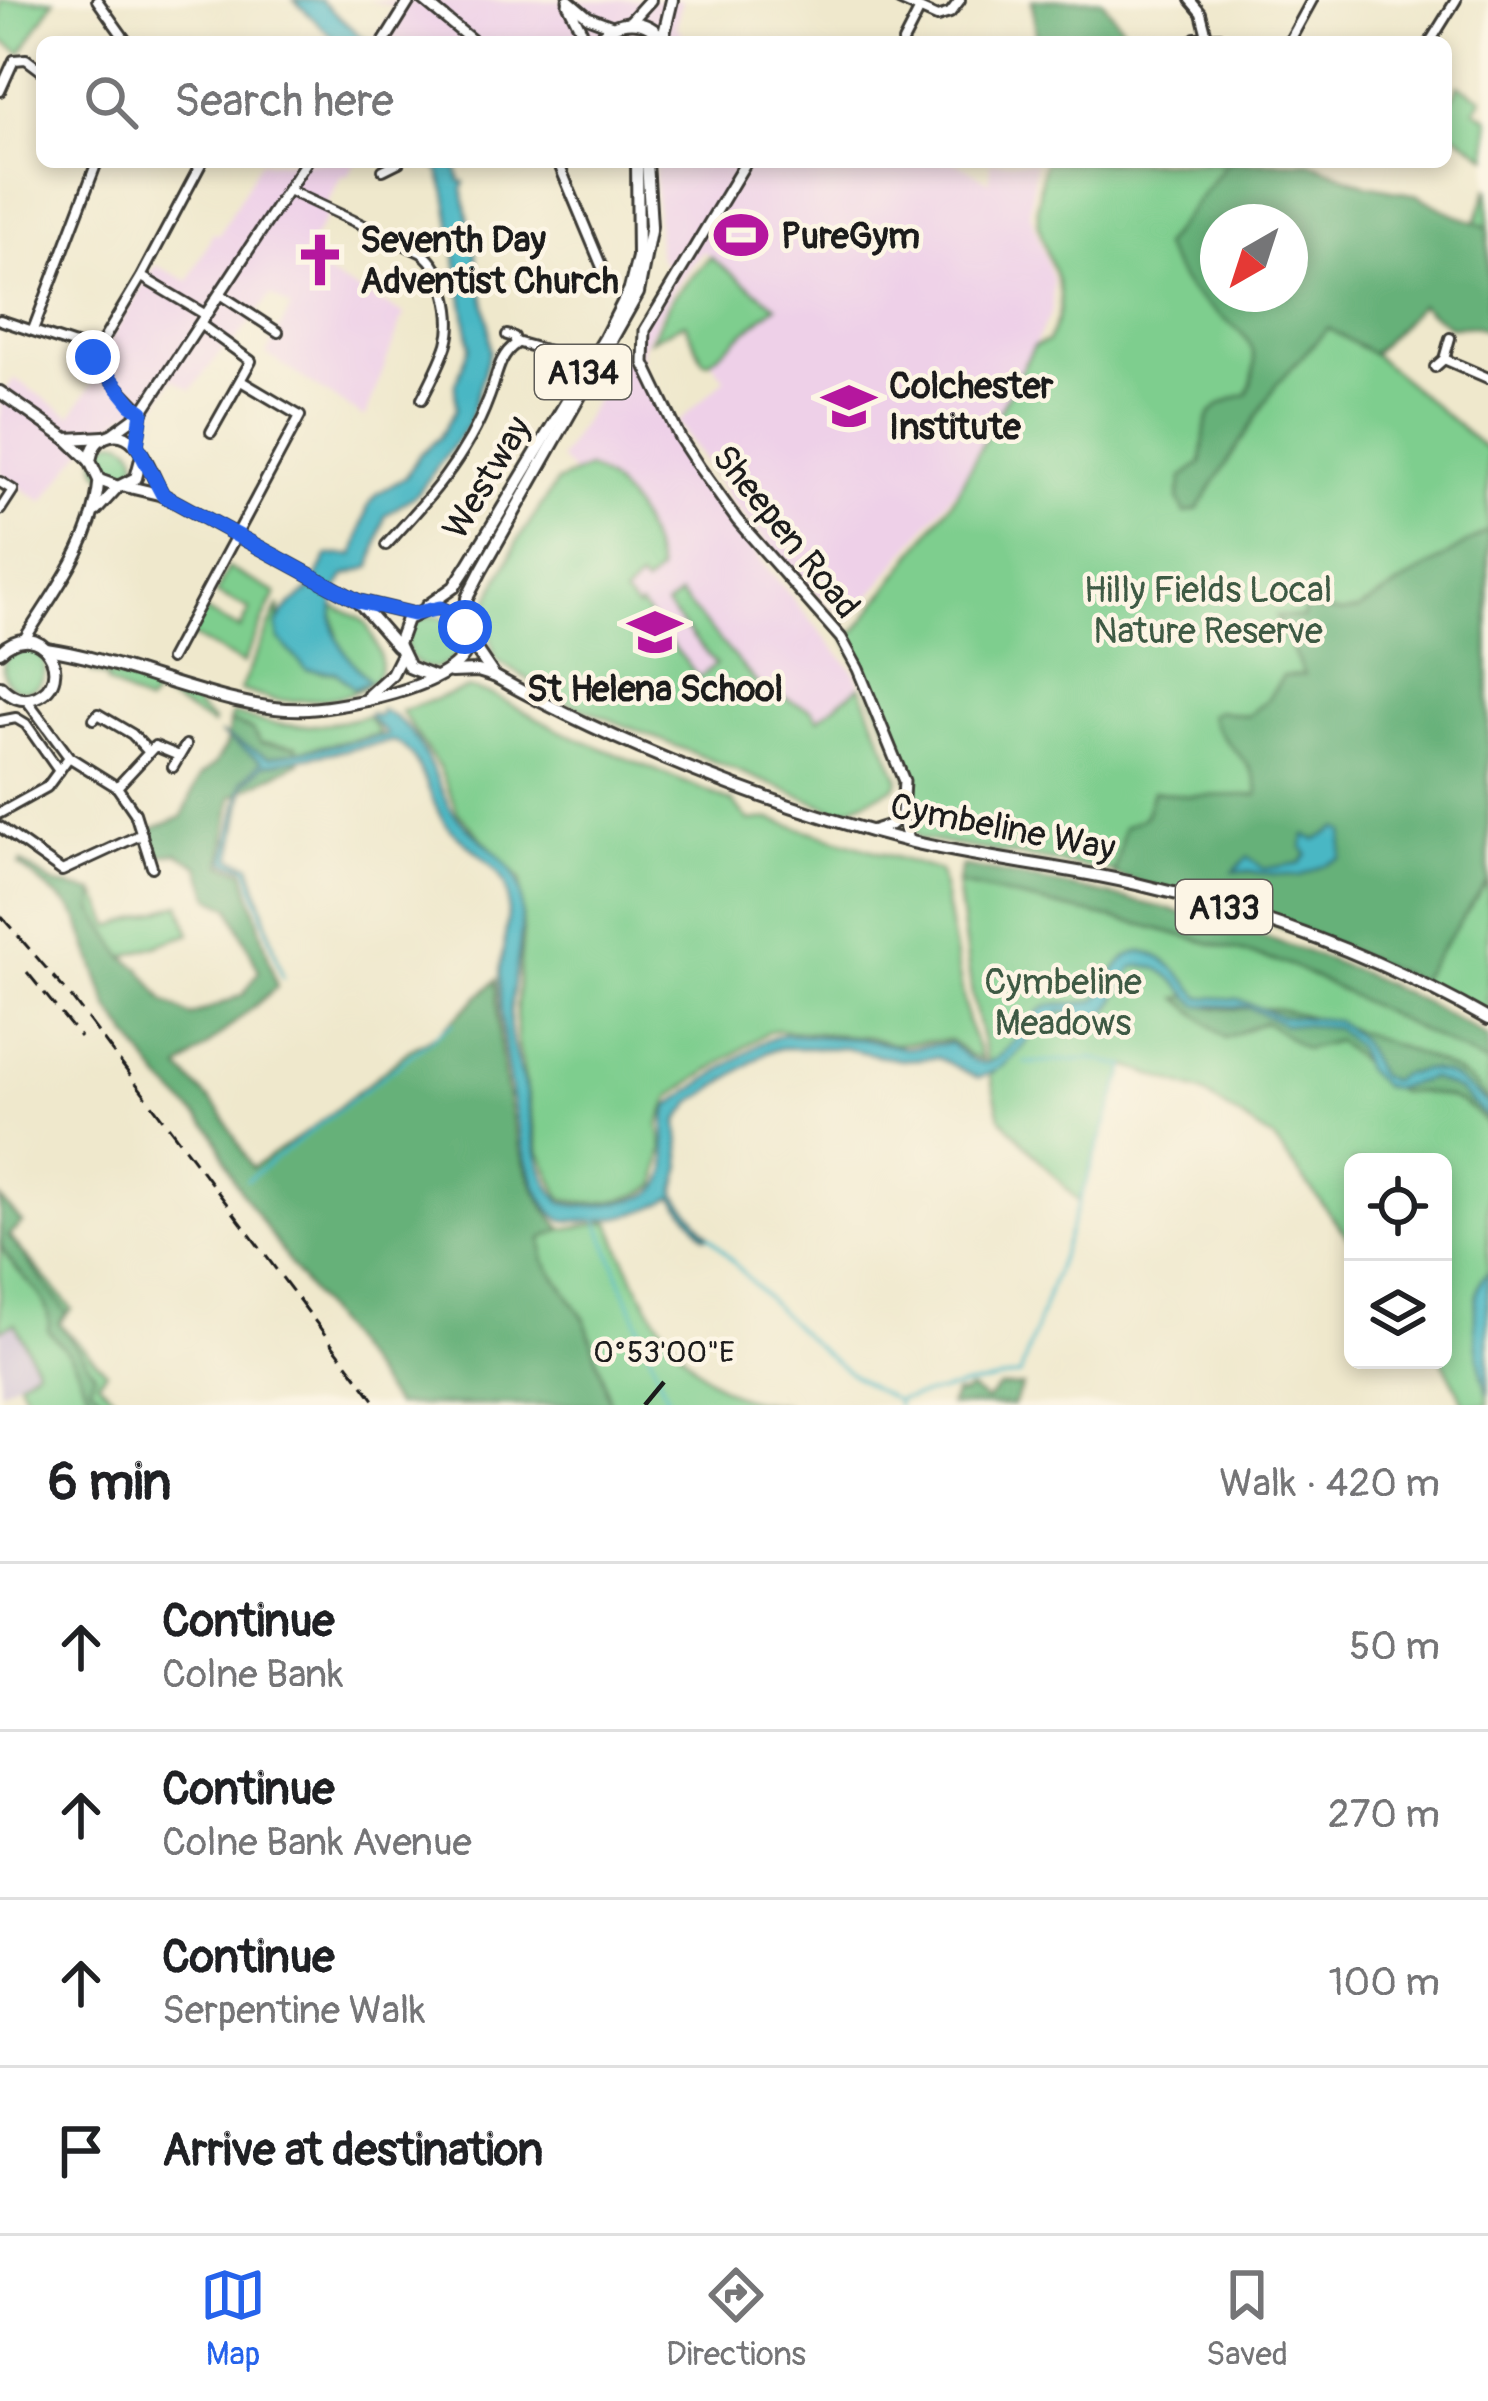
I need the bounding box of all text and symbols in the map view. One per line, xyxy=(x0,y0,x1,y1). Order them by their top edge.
search box xyxy=(36,36,1452,168)
icon: search xyxy=(78,69,144,135)
text: Search here xyxy=(174,74,394,130)
north arrow xyxy=(1200,204,1308,312)
sports icon: PureGym xyxy=(712,206,770,264)
place label: PureGym xyxy=(781,214,920,259)
place label: Seventh Day Adventist Church xyxy=(360,218,619,304)
church icon: Seventh Day Adventist Church xyxy=(291,231,349,289)
route end xyxy=(66,330,120,384)
road number: A134 xyxy=(535,345,631,399)
place label: Colchester Institute xyxy=(889,364,1054,450)
school or university icon: Colchester Institute xyxy=(820,377,878,435)
street label: Westway xyxy=(433,408,541,547)
street label: Sheepen Road xyxy=(702,436,869,628)
park label: Hilly Fields Local Nature Reserve xyxy=(1084,568,1332,654)
route start xyxy=(438,600,492,654)
school or university icon: St Helena School xyxy=(626,603,684,661)
place label: St Helena School xyxy=(527,667,783,712)
street label: Cymbeline Way xyxy=(886,784,1119,871)
road number: A133 xyxy=(1176,880,1272,934)
park label: Cymbeline Meadows xyxy=(984,960,1142,1046)
map controls xyxy=(1344,1153,1452,1369)
button: locate xyxy=(1344,1153,1452,1261)
button: layers xyxy=(1344,1261,1452,1369)
text: 0°53'00"E xyxy=(593,1334,735,1371)
text: 6 min xyxy=(48,1451,171,1515)
text: Walk · 420 m xyxy=(1219,1459,1440,1508)
text: Continue xyxy=(162,1594,335,1650)
icon: ahead xyxy=(48,1614,114,1680)
text: 50 m xyxy=(1349,1622,1440,1671)
text: Colne Bank xyxy=(162,1650,343,1699)
text: Continue xyxy=(162,1762,335,1818)
icon: ahead xyxy=(48,1782,114,1848)
text: 270 m xyxy=(1328,1790,1440,1839)
text: Colne Bank Avenue xyxy=(162,1818,472,1867)
text: Continue xyxy=(162,1930,335,1986)
icon: ahead xyxy=(48,1950,114,2016)
text: 100 m xyxy=(1328,1958,1440,2007)
text: Serpentine Walk xyxy=(162,1986,425,2035)
icon: arrive xyxy=(48,2118,114,2184)
text: Arrive at destination xyxy=(162,2123,543,2179)
tab: Map xyxy=(200,2262,266,2375)
tab: Directions xyxy=(666,2262,806,2375)
tab: Saved xyxy=(1206,2262,1288,2375)

